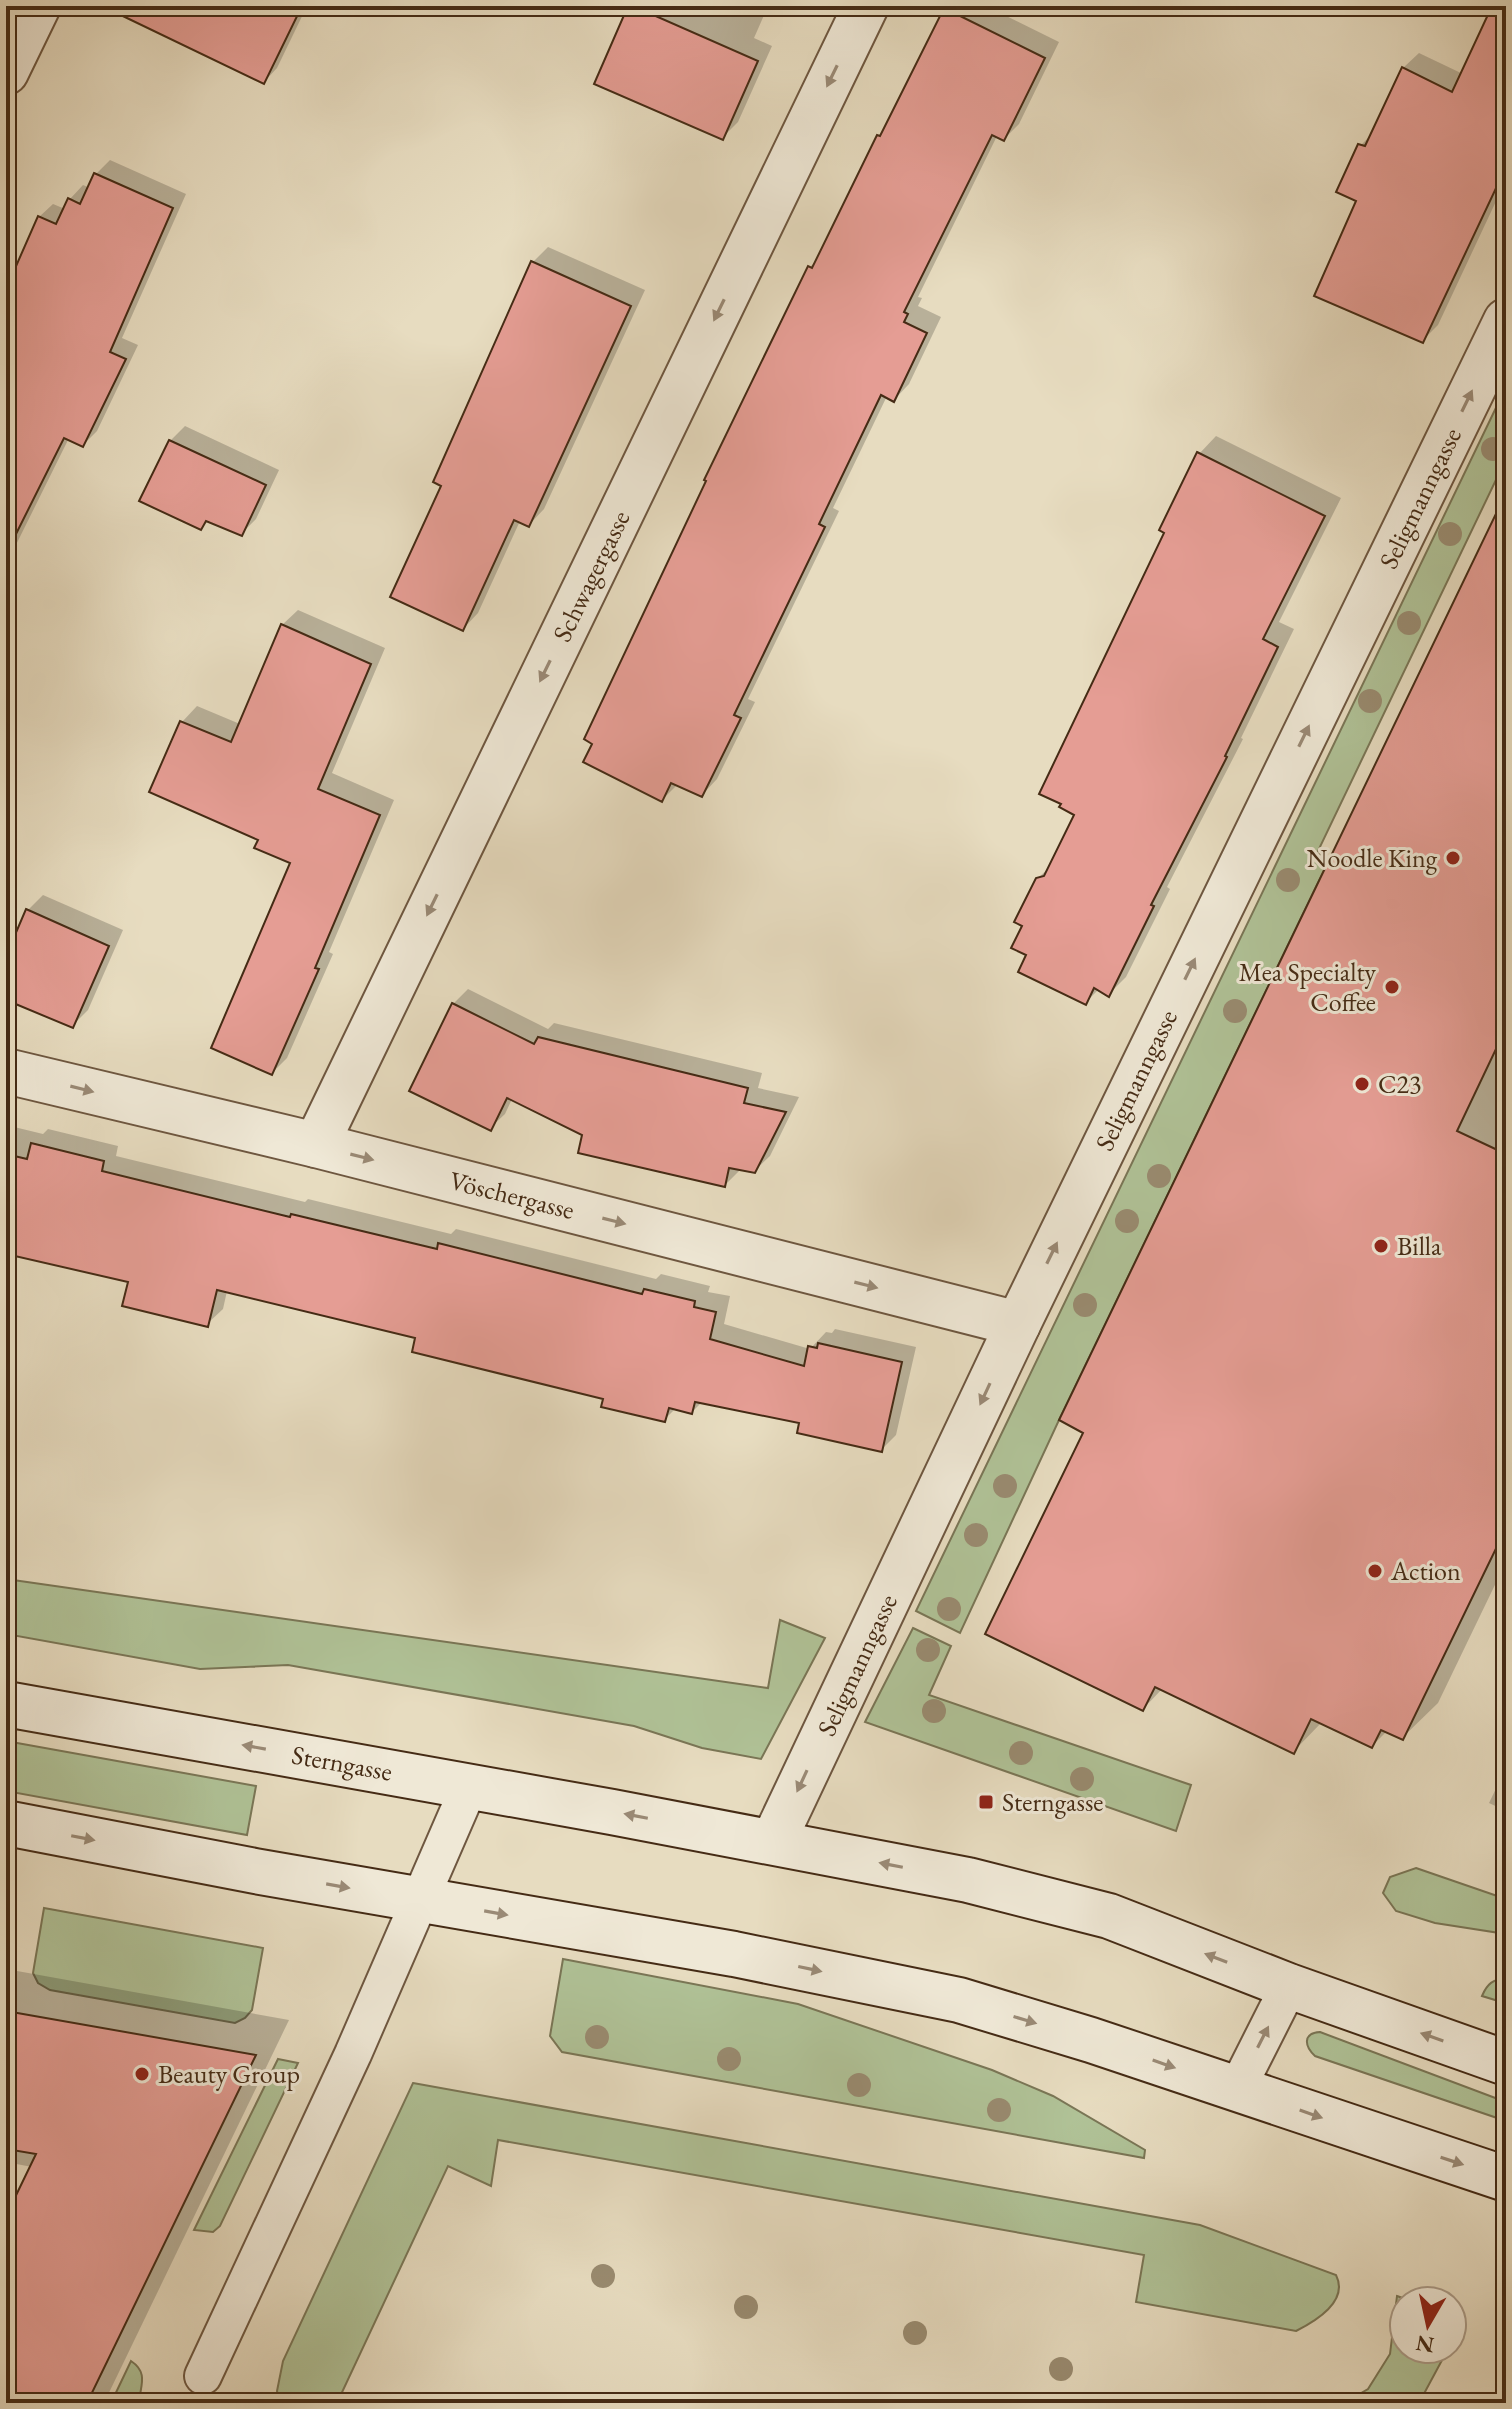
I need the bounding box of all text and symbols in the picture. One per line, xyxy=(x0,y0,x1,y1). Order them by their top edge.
one-way arrow xyxy=(825,65,839,88)
one-way arrow xyxy=(712,299,726,322)
one-way arrow xyxy=(1460,390,1474,413)
street label: Seligmanngasse xyxy=(1371,422,1469,574)
street label: Schwagergasse xyxy=(545,505,637,647)
one-way arrow xyxy=(538,659,552,682)
one-way arrow xyxy=(1297,724,1311,747)
place label: Noodle King xyxy=(1307,841,1438,875)
marker: Noodle King xyxy=(1444,849,1462,867)
one-way arrow xyxy=(425,893,439,917)
place label: Mea Specialty Coffee xyxy=(1239,955,1377,1019)
one-way arrow xyxy=(1183,958,1197,981)
marker: Mea Specialty Coffee xyxy=(1383,978,1401,996)
street label: Seligmanngasse xyxy=(1087,1004,1185,1156)
place label: C23 xyxy=(1378,1067,1421,1101)
marker: C23 xyxy=(1353,1075,1371,1093)
one-way arrow xyxy=(69,1083,94,1096)
one-way arrow xyxy=(349,1151,374,1163)
street label: Vöschergasse xyxy=(446,1163,578,1227)
one-way arrow xyxy=(601,1215,626,1227)
place label: Billa xyxy=(1397,1229,1442,1263)
marker: Billa xyxy=(1372,1237,1390,1255)
one-way arrow xyxy=(1045,1242,1059,1265)
one-way arrow xyxy=(853,1279,878,1292)
one-way arrow xyxy=(978,1383,992,1406)
place label: Action xyxy=(1390,1554,1461,1588)
marker: Action xyxy=(1366,1562,1384,1580)
street label: Seligmanngasse xyxy=(809,1589,905,1741)
street label: Sterngasse xyxy=(289,1737,395,1789)
one-way arrow xyxy=(242,1741,267,1753)
one-way arrow xyxy=(795,1769,809,1793)
place label: Sterngasse xyxy=(1002,1785,1103,1819)
marker: Sterngasse xyxy=(977,1793,995,1811)
one-way arrow xyxy=(623,1809,648,1822)
one-way arrow xyxy=(70,1832,95,1845)
one-way arrow xyxy=(878,1859,903,1871)
one-way arrow xyxy=(326,1880,351,1893)
one-way arrow xyxy=(484,1908,509,1920)
one-way arrow xyxy=(1204,1951,1228,1964)
one-way arrow xyxy=(798,1964,823,1976)
one-way arrow xyxy=(1013,2014,1037,2027)
one-way arrow xyxy=(1256,2026,1269,2049)
one-way arrow xyxy=(1420,2030,1444,2042)
place label: Beauty Group xyxy=(158,2057,300,2091)
one-way arrow xyxy=(1152,2059,1176,2071)
marker: Beauty Group xyxy=(133,2065,151,2083)
one-way arrow xyxy=(1299,2109,1323,2121)
one-way arrow xyxy=(1440,2156,1464,2168)
north arrow xyxy=(1388,2285,1468,2365)
text: N xyxy=(1414,2329,1436,2360)

